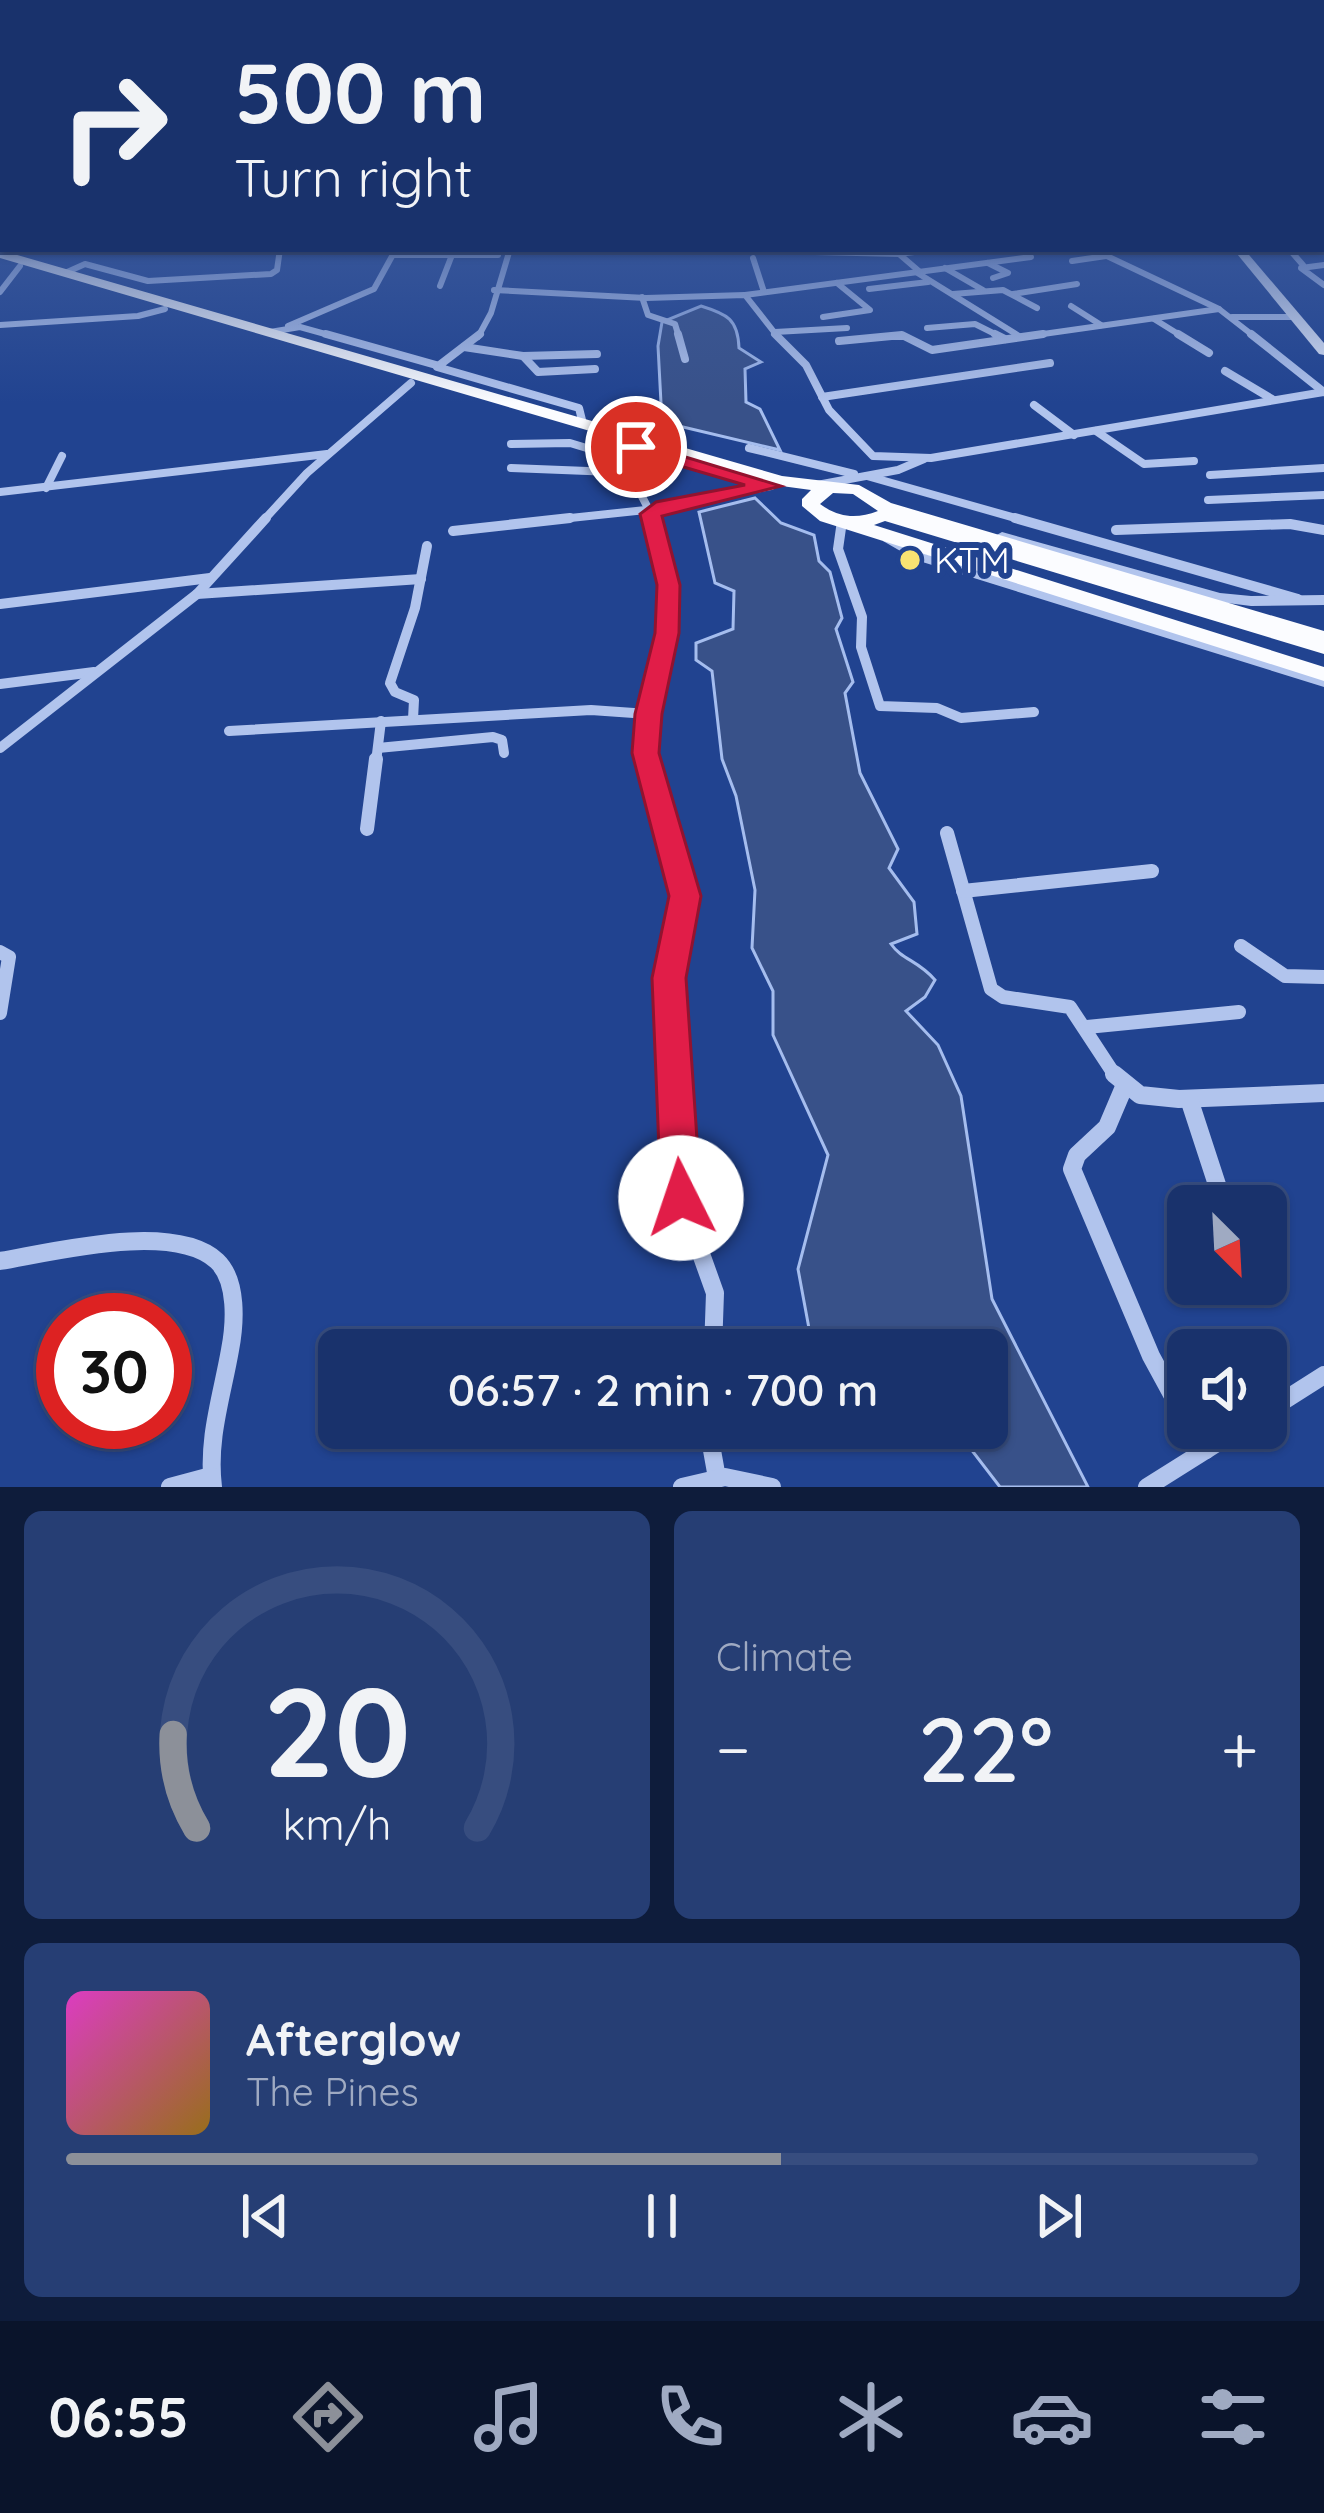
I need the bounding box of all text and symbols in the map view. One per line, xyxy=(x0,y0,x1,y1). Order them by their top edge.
text: 500 m xyxy=(234,39,487,144)
icon: right xyxy=(36,48,192,204)
text: Turn right xyxy=(234,143,473,211)
pin xyxy=(585,396,687,498)
icon: arrive xyxy=(603,414,669,480)
place label: KTM xyxy=(934,537,1010,582)
marker: KTM xyxy=(897,547,923,573)
position arrow xyxy=(618,1135,744,1261)
north arrow xyxy=(1167,1185,1287,1305)
map controls xyxy=(1167,1185,1287,1449)
speed limit sign: 30 xyxy=(36,1293,192,1449)
button: sound xyxy=(1167,1329,1287,1449)
text: 06:57 · 2 min · 700 m xyxy=(448,1361,878,1417)
text: Climate xyxy=(716,1632,853,1681)
text: 20 xyxy=(263,1652,411,1808)
text: 22° xyxy=(918,1692,1053,1805)
text: − xyxy=(716,1707,750,1790)
text: + xyxy=(1221,1707,1258,1790)
text: km/h xyxy=(283,1797,391,1851)
text: Afterglow xyxy=(246,2011,461,2067)
text: The Pines xyxy=(246,2067,419,2116)
icon: previous xyxy=(232,2183,298,2249)
icon: pause xyxy=(629,2183,695,2249)
icon: next xyxy=(1026,2183,1092,2249)
icon: directions xyxy=(286,2375,370,2459)
icon: music xyxy=(467,2375,551,2459)
icon: phone xyxy=(648,2375,732,2459)
icon: climate xyxy=(829,2375,913,2459)
icon: car xyxy=(1010,2375,1094,2459)
icon: filters xyxy=(1191,2375,1275,2459)
text: 06:55 xyxy=(49,2383,189,2451)

